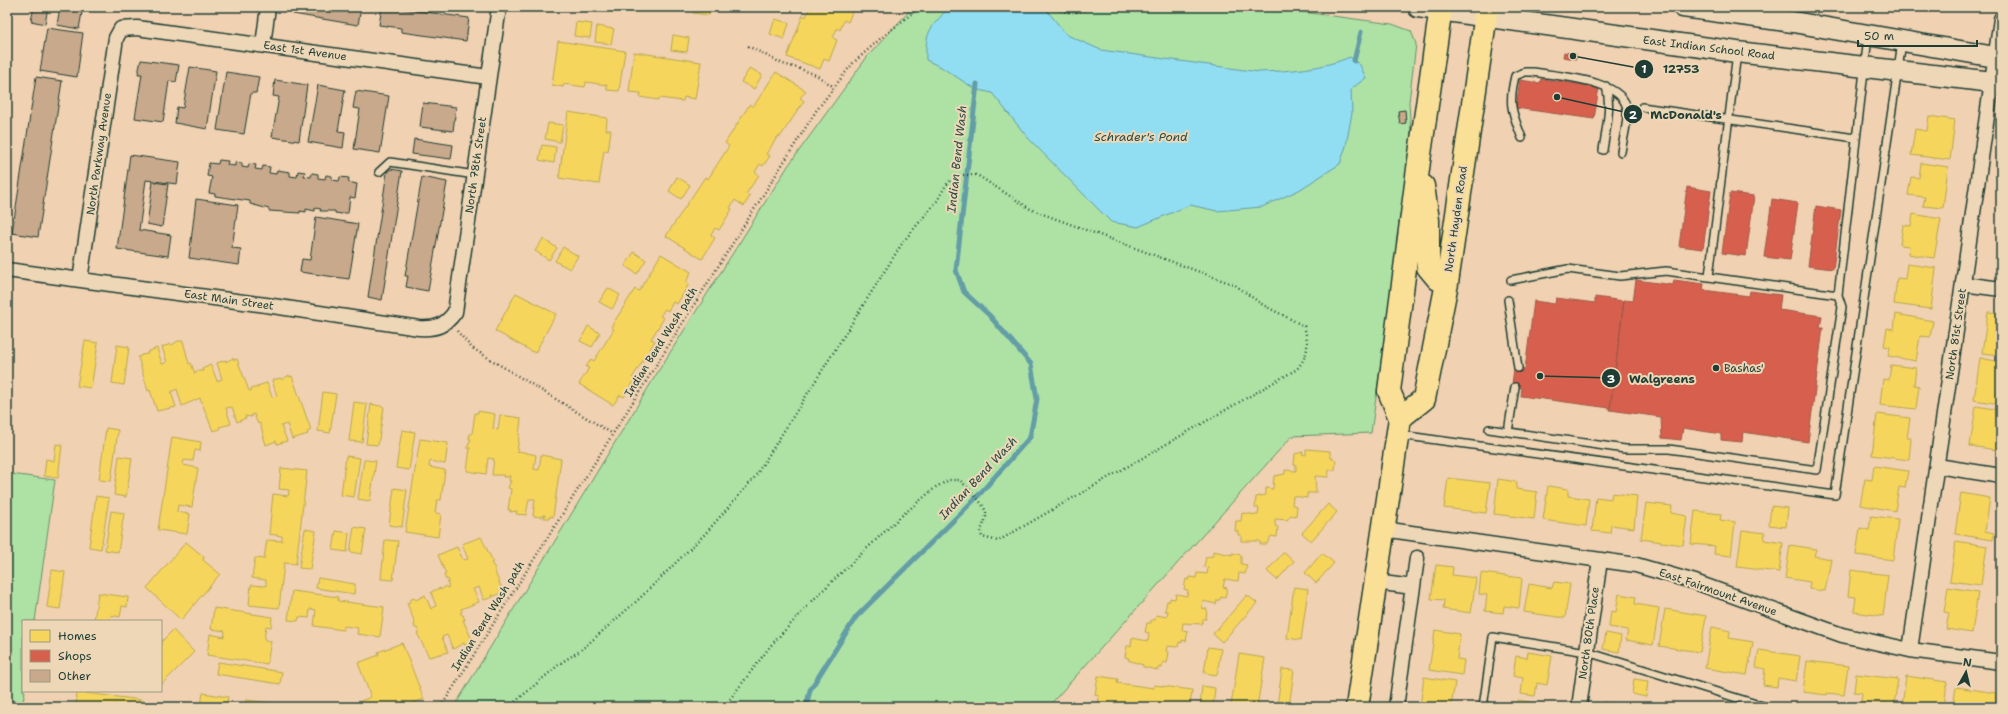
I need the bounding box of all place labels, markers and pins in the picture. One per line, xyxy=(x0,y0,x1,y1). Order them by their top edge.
callout: 12753 xyxy=(1634,57,1707,81)
callout: McDonald's xyxy=(1623,102,1730,126)
place label: Bashas' xyxy=(1724,361,1764,376)
marker: Bashas' xyxy=(1711,363,1721,373)
callout: Walgreens xyxy=(1601,366,1703,390)

